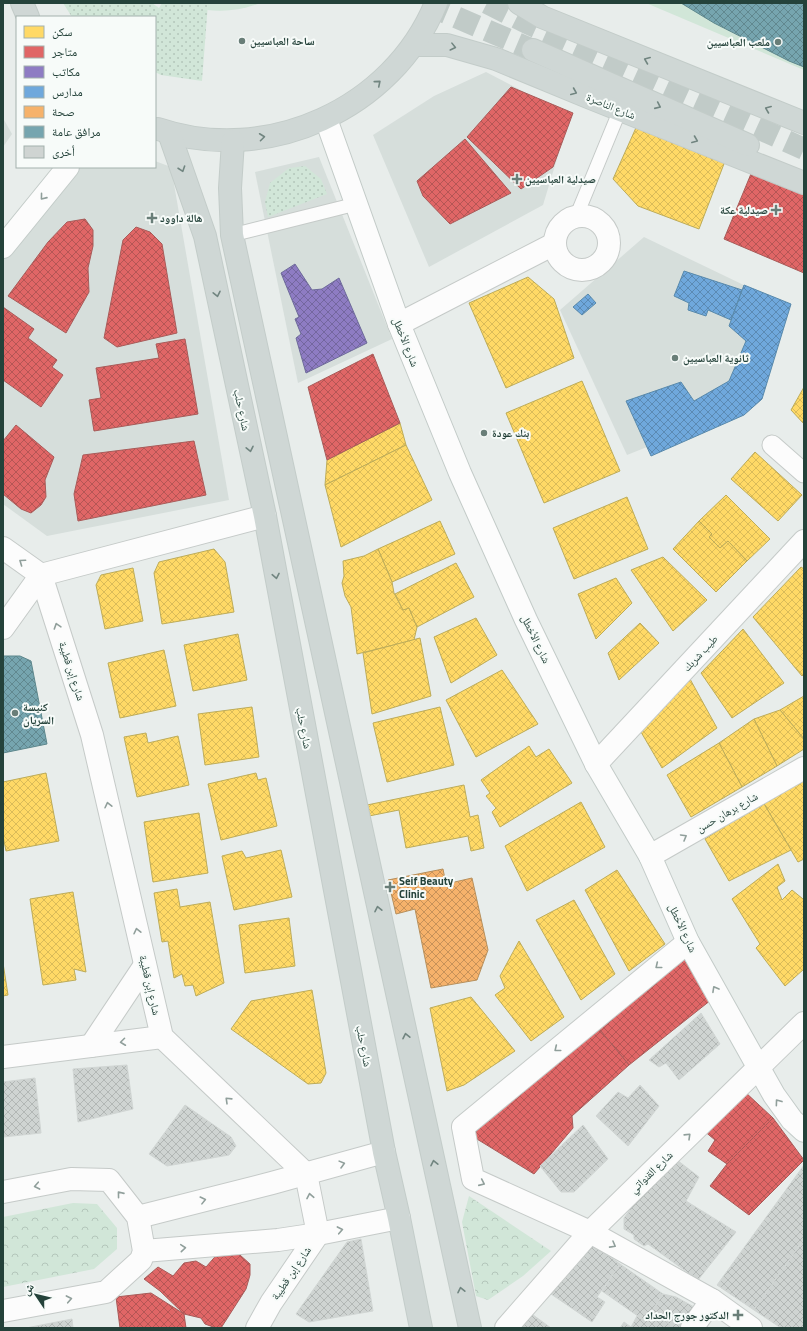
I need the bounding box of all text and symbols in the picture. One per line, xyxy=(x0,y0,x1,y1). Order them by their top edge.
legend xyxy=(16,16,156,168)
text: سكن xyxy=(52,22,73,41)
place label: ساحة العباسيين xyxy=(250,33,315,49)
place label: ملعب العباسيين xyxy=(707,34,770,50)
marker: ساحة العباسيين xyxy=(237,36,247,46)
marker: ملعب العباسيين xyxy=(773,37,783,47)
text: متاجر xyxy=(51,42,77,61)
one-way arrow xyxy=(449,42,456,50)
one-way arrow xyxy=(644,56,651,64)
text: مكاتب xyxy=(52,62,80,81)
one-way arrow xyxy=(374,81,381,88)
text: مدارس xyxy=(52,82,83,101)
one-way arrow xyxy=(571,87,578,95)
street label: شارع الناصرة xyxy=(584,89,638,123)
one-way arrow xyxy=(654,101,662,109)
text: صحة xyxy=(52,102,75,121)
one-way arrow xyxy=(764,105,771,113)
text: مرافق عامة xyxy=(52,122,101,141)
one-way arrow xyxy=(259,133,265,142)
one-way arrow xyxy=(692,135,699,143)
text: أخرى xyxy=(52,142,75,161)
one-way arrow xyxy=(177,166,186,173)
place label: صيدلية العباسيين xyxy=(525,171,596,187)
marker: صيدلية العباسيين xyxy=(512,174,522,184)
one-way arrow xyxy=(41,193,48,200)
place label: صيدلية عكة xyxy=(720,202,768,218)
marker: صيدلية عكة xyxy=(771,205,781,215)
place label: هالة داوود xyxy=(160,210,203,226)
marker: هالة داوود xyxy=(147,213,157,223)
one-way arrow xyxy=(213,291,221,297)
street label: شارع الأخطل xyxy=(389,315,423,369)
place label: ثانوية العباسيين xyxy=(683,350,749,366)
marker: ثانوية العباسيين xyxy=(670,353,680,363)
street label: شارع حلب xyxy=(230,388,254,432)
place label: بنك عودة xyxy=(492,425,529,441)
marker: بنك عودة xyxy=(479,428,489,438)
one-way arrow xyxy=(246,446,254,452)
one-way arrow xyxy=(19,559,26,567)
one-way arrow xyxy=(271,573,280,579)
street label: شارع الأخطل xyxy=(517,612,555,666)
one-way arrow xyxy=(54,622,62,629)
street label: طيب شربك xyxy=(679,631,721,675)
street label: شارع إبن قطيبة xyxy=(55,639,89,703)
place label: كنيسة السريان xyxy=(23,699,54,728)
street label: شارع حلب xyxy=(292,706,316,750)
marker: كنيسة السريان xyxy=(10,708,20,718)
street label: شارع برهان حسن xyxy=(693,788,761,836)
one-way arrow xyxy=(105,801,113,808)
one-way arrow xyxy=(680,834,687,841)
place label: Seif Beauty Clinic xyxy=(399,873,454,902)
marker: Seif Beauty Clinic xyxy=(384,881,396,893)
street label: شارع الأخطل xyxy=(665,901,701,955)
one-way arrow xyxy=(375,906,383,912)
one-way arrow xyxy=(134,928,142,934)
street label: شارع إبن قطيبة xyxy=(135,953,165,1017)
one-way arrow xyxy=(655,962,662,969)
one-way arrow xyxy=(712,985,719,993)
street label: شارع حلب xyxy=(352,1024,376,1068)
one-way arrow xyxy=(403,1033,411,1039)
one-way arrow xyxy=(120,1037,126,1046)
one-way arrow xyxy=(555,1045,562,1052)
one-way arrow xyxy=(225,1097,233,1105)
one-way arrow xyxy=(776,1099,783,1106)
one-way arrow xyxy=(683,1133,691,1141)
street label: شارع القنواتي xyxy=(626,1147,677,1197)
one-way arrow xyxy=(339,1160,346,1168)
one-way arrow xyxy=(430,1160,438,1166)
one-way arrow xyxy=(478,1178,486,1186)
one-way arrow xyxy=(34,1181,40,1189)
one-way arrow xyxy=(118,1192,125,1199)
one-way arrow xyxy=(306,1193,315,1199)
one-way arrow xyxy=(199,1196,206,1205)
one-way arrow xyxy=(336,1226,343,1235)
one-way arrow xyxy=(609,1240,616,1247)
street label: شارع إبن قطيبة xyxy=(267,1243,315,1303)
one-way arrow xyxy=(180,1244,186,1253)
north arrow xyxy=(16,1275,56,1315)
text: ش xyxy=(18,1280,38,1299)
one-way arrow xyxy=(458,1287,466,1293)
one-way arrow xyxy=(66,1295,72,1303)
place label: الدكتور جورج الحداد xyxy=(645,1307,729,1323)
marker: الدكتور جورج الحداد xyxy=(732,1309,744,1321)

